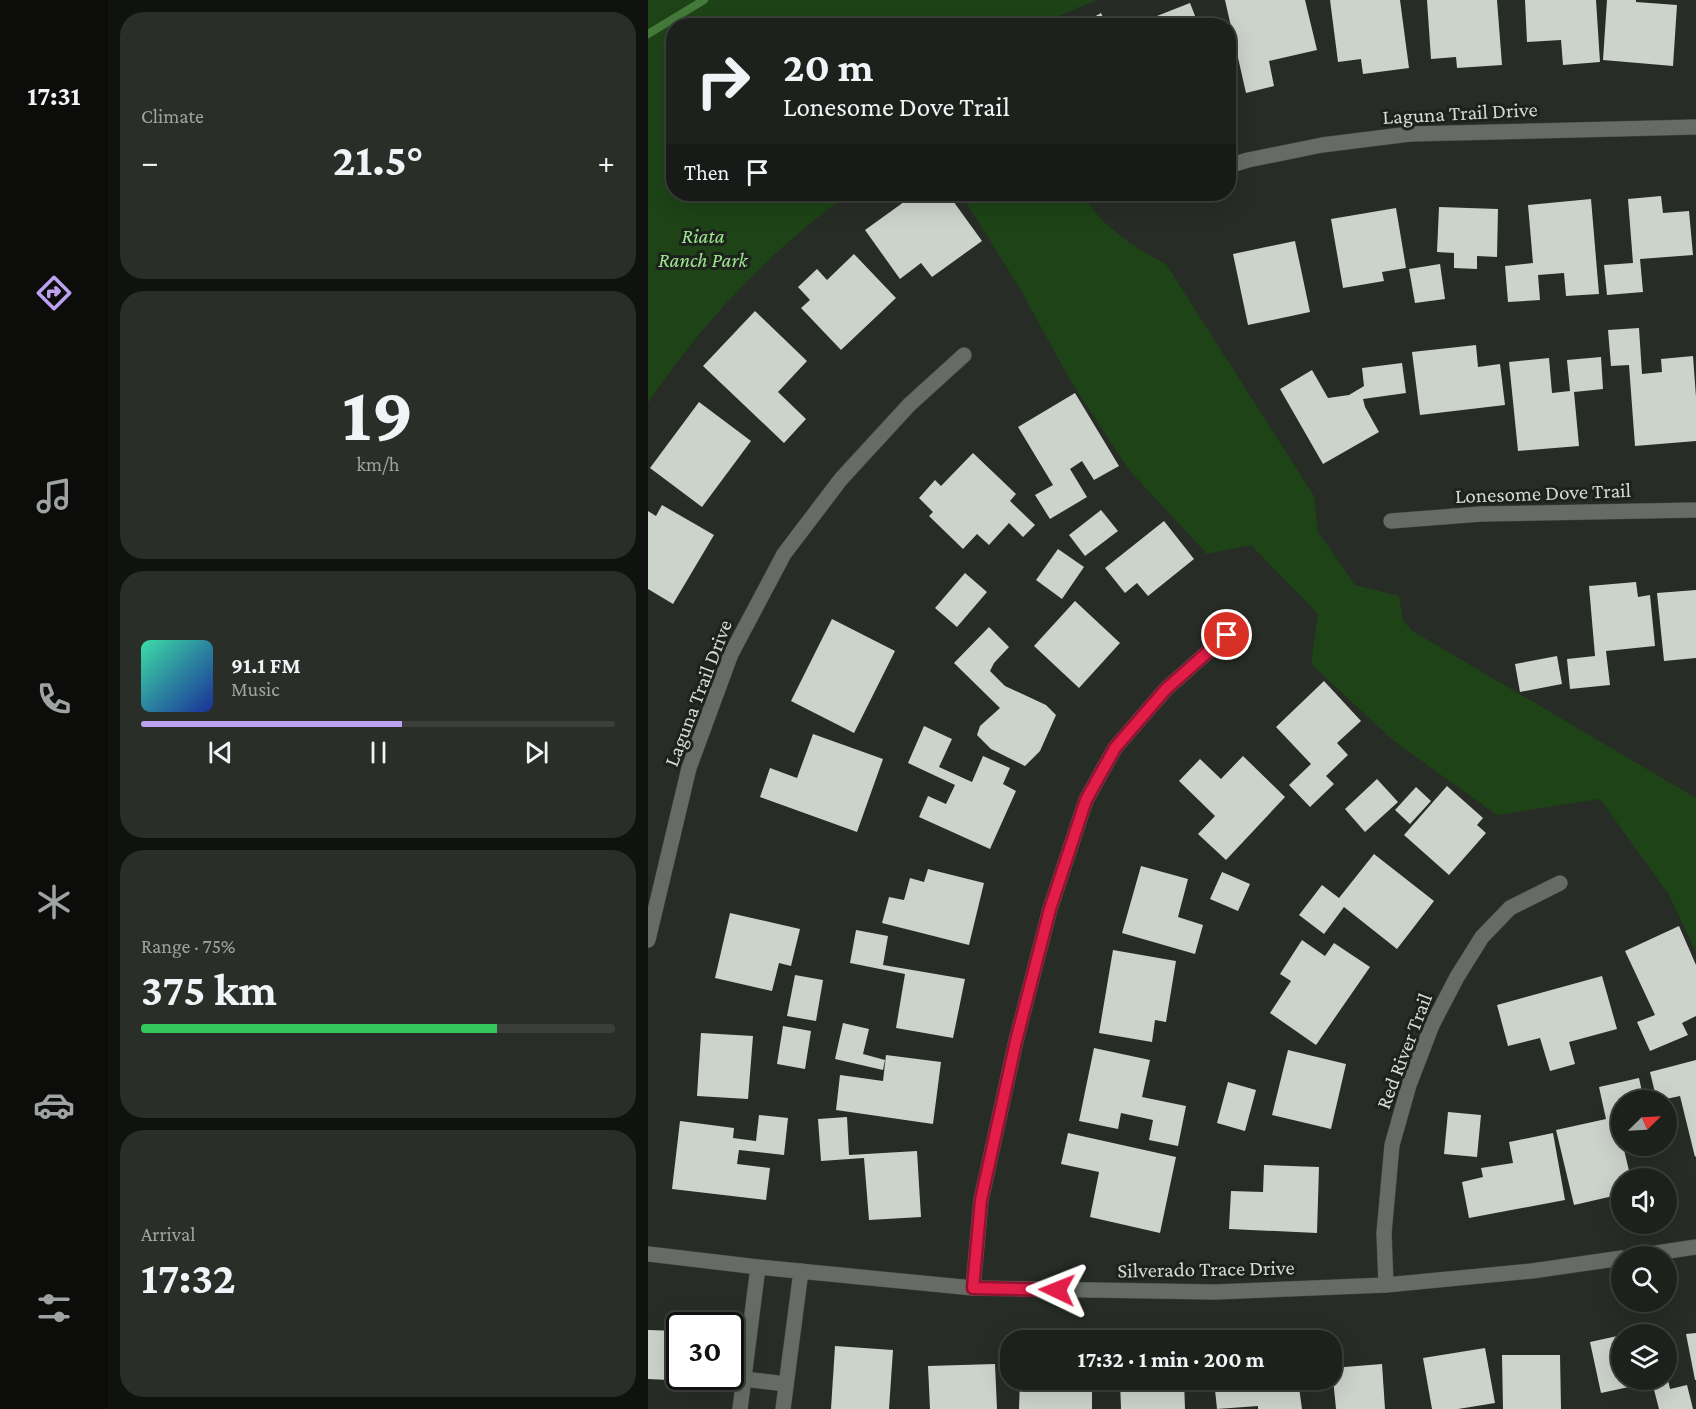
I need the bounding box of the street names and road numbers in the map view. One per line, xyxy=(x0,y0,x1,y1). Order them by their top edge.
street label: Laguna Trail Drive xyxy=(1382,97,1538,129)
street label: Lonesome Dove Trail xyxy=(1454,478,1632,508)
street label: Laguna Trail Drive xyxy=(659,616,737,770)
street label: Red River Trail xyxy=(1371,990,1437,1112)
street label: Silverado Trace Drive xyxy=(1117,1255,1295,1283)

